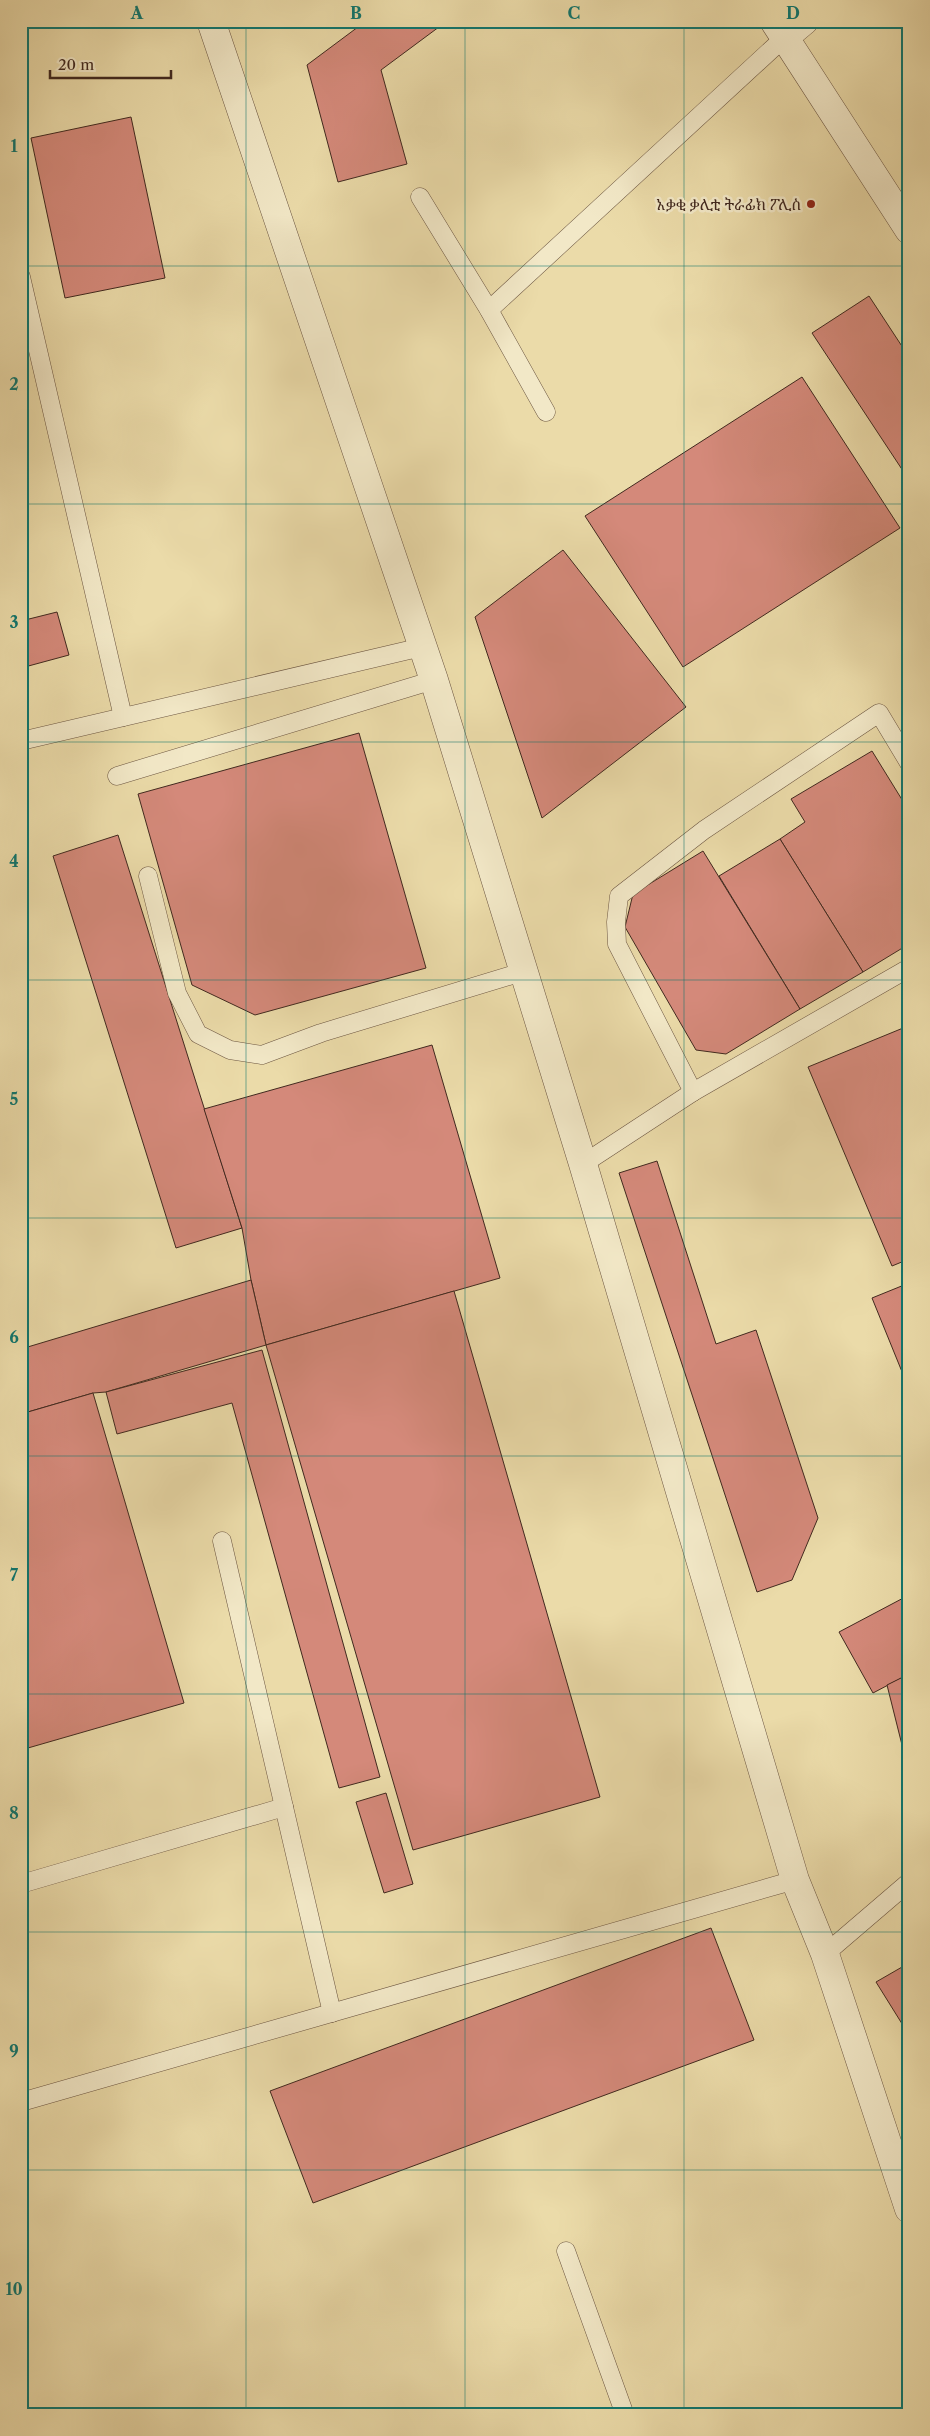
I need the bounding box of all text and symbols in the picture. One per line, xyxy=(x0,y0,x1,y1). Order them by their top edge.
text: A xyxy=(130,3,144,23)
text: B xyxy=(350,3,362,23)
text: C xyxy=(568,3,580,23)
text: D xyxy=(786,3,800,23)
scale bar xyxy=(50,48,171,80)
text: 20 m xyxy=(58,55,94,74)
text: 1 xyxy=(10,136,18,156)
place label: አቃቂ ቃሊቲ ትራፊክ ፖሊስ xyxy=(657,195,801,214)
marker: አቃቂ ቃሊቲ ትራፊክ ፖሊስ xyxy=(805,198,817,210)
text: 2 xyxy=(9,374,19,394)
text: 3 xyxy=(9,612,19,632)
text: 4 xyxy=(9,851,19,871)
text: 5 xyxy=(10,1089,19,1109)
text: 6 xyxy=(9,1327,19,1347)
text: 7 xyxy=(10,1565,19,1585)
text: 8 xyxy=(9,1803,19,1823)
text: 9 xyxy=(9,2041,19,2061)
text: 10 xyxy=(5,2279,23,2299)

